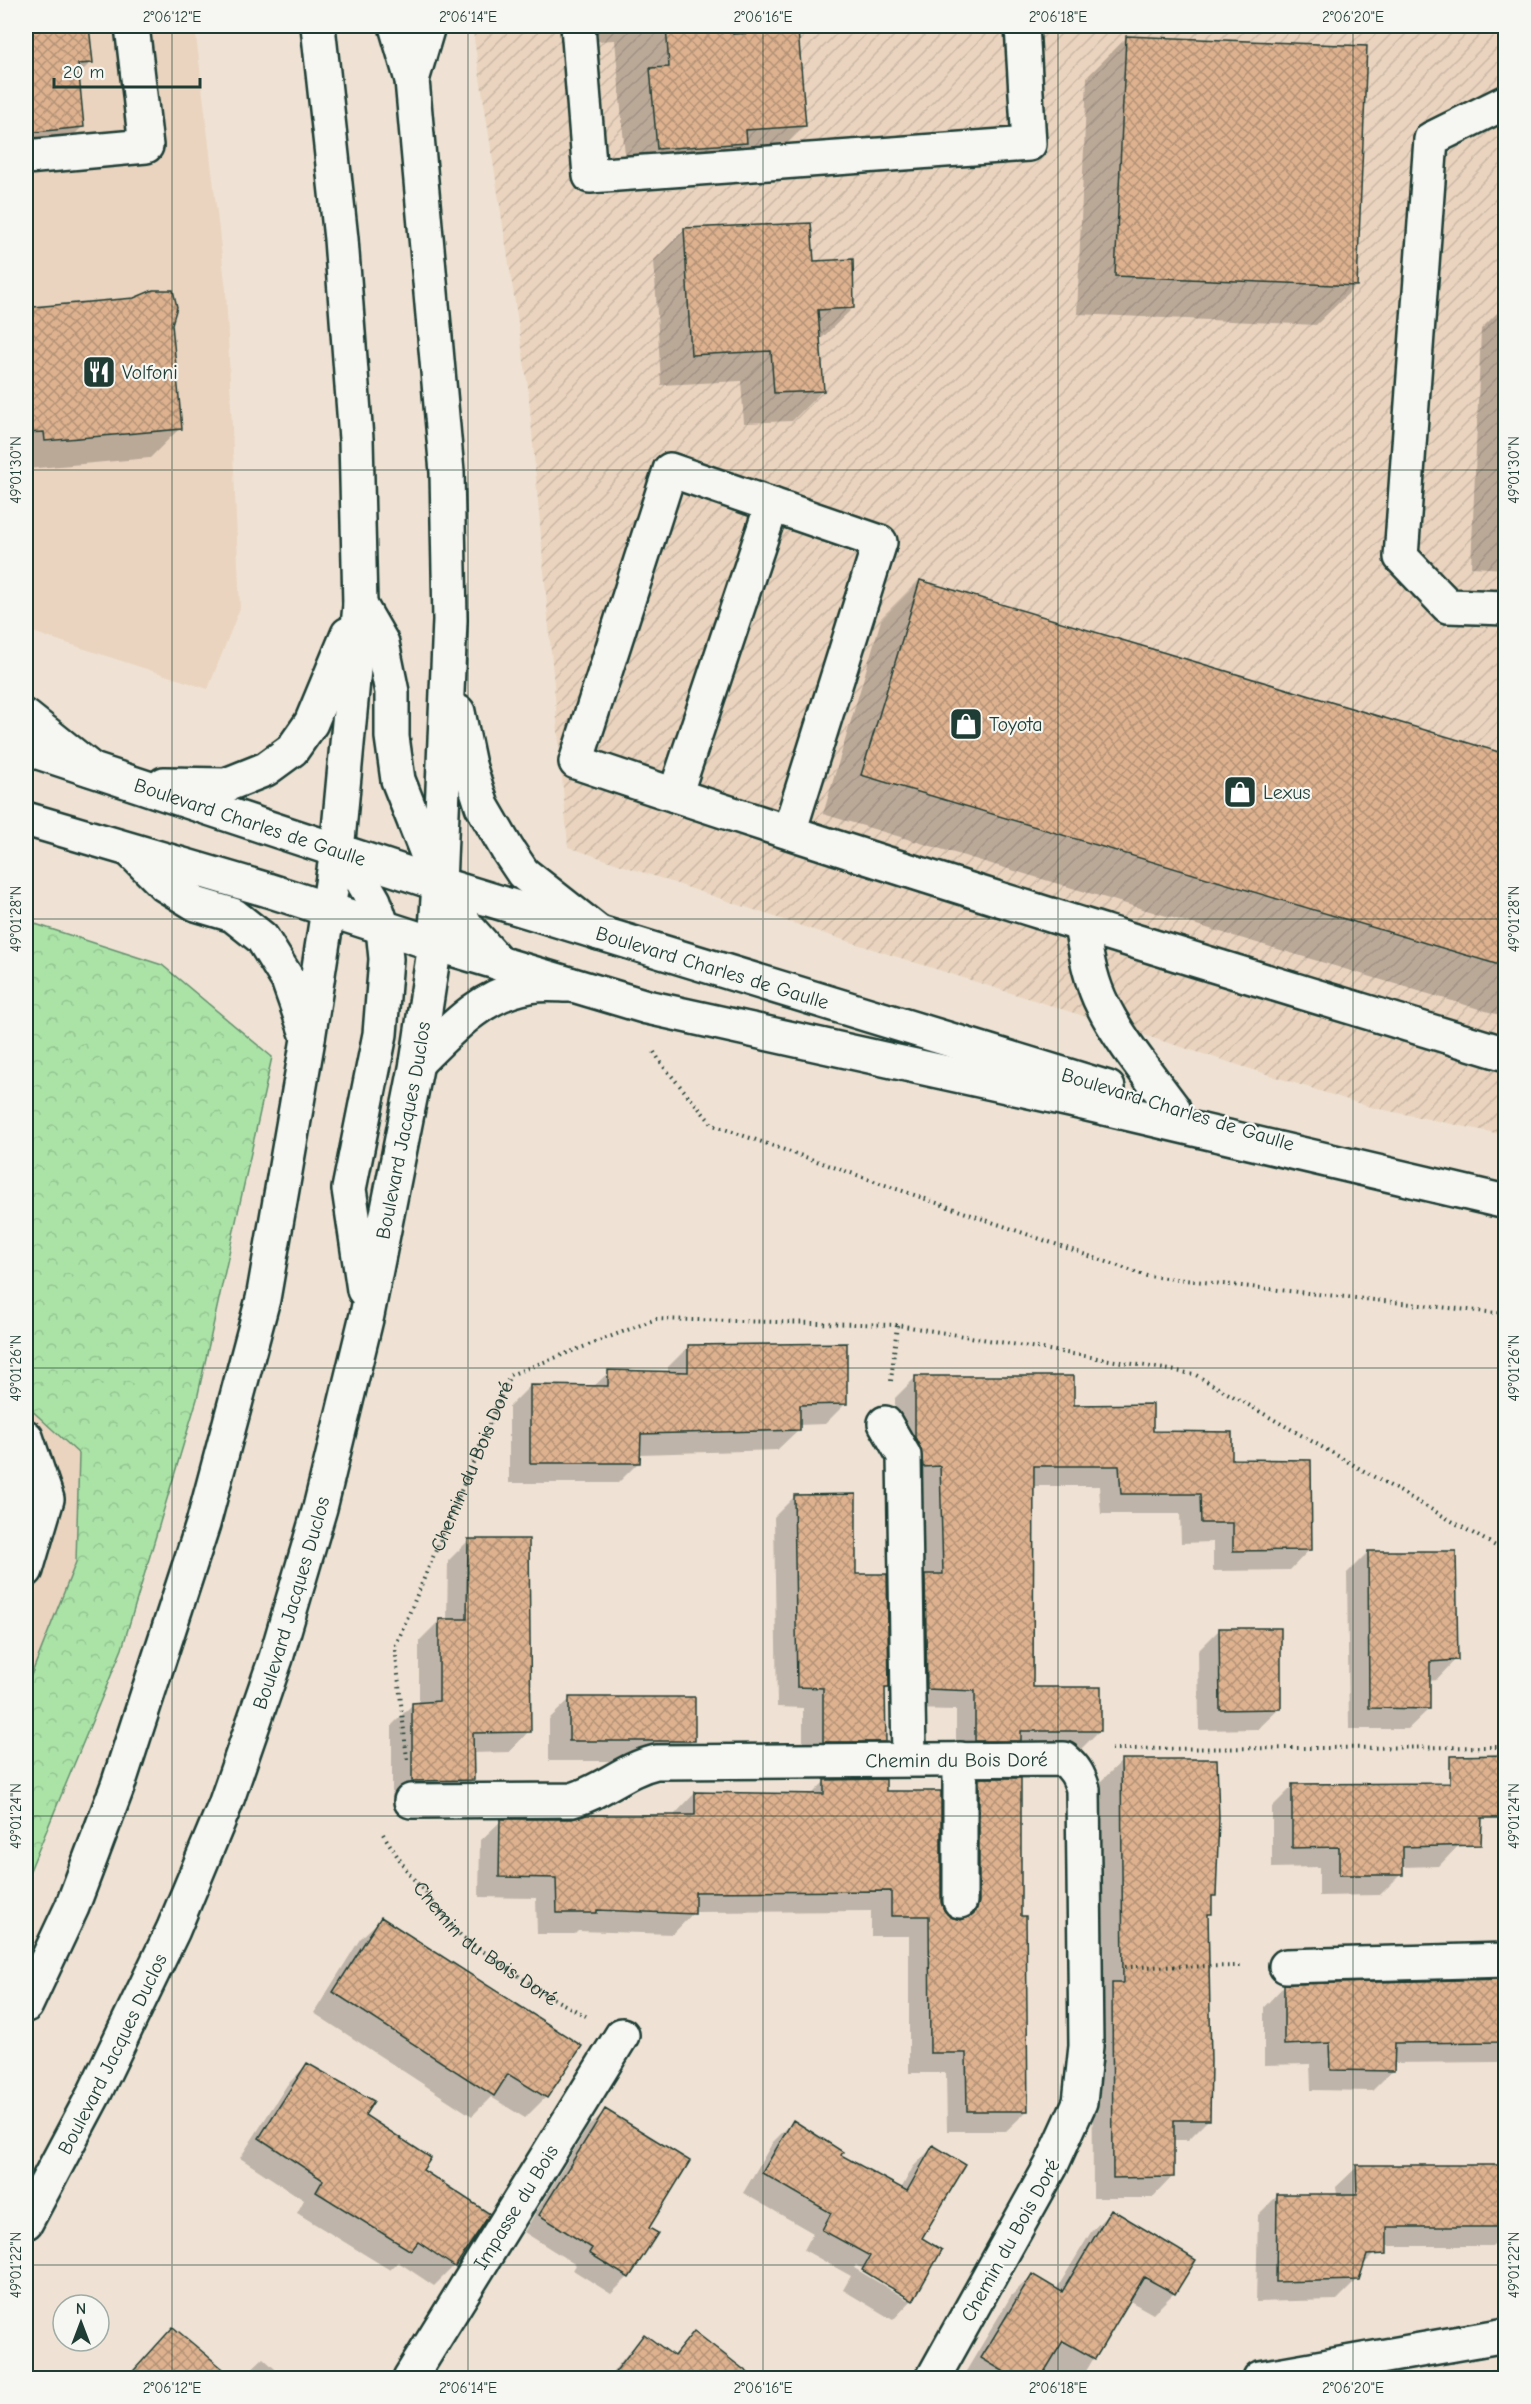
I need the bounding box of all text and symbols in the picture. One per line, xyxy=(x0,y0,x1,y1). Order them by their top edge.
text: 2°06'12"E xyxy=(143,8,201,26)
text: 2°06'14"E xyxy=(439,8,497,26)
text: 2°06'16"E xyxy=(734,8,793,26)
text: 2°06'18"E xyxy=(1029,8,1087,26)
text: 2°06'20"E xyxy=(1322,8,1384,26)
scale bar xyxy=(54,51,200,89)
text: 20 m xyxy=(63,62,104,83)
restaurant icon: Volfoni xyxy=(81,354,117,390)
place label: Volfoni xyxy=(122,361,178,384)
text: 49°01'30"N xyxy=(7,436,25,504)
text: 49°01'30"N xyxy=(1505,436,1523,504)
shop icon: Toyota xyxy=(948,706,984,742)
place label: Toyota xyxy=(989,713,1043,736)
street label: Boulevard Charles de Gaulle xyxy=(131,773,369,871)
shop icon: Lexus xyxy=(1222,774,1258,810)
place label: Lexus xyxy=(1263,781,1311,804)
text: 49°01'28"N xyxy=(7,886,25,952)
text: 49°01'28"N xyxy=(1505,886,1523,952)
street label: Boulevard Charles de Gaulle xyxy=(593,922,832,1014)
street label: Boulevard Jacques Duclos xyxy=(371,1020,435,1241)
street label: Boulevard Charles de Gaulle xyxy=(1059,1063,1297,1156)
text: 49°01'26"N xyxy=(7,1335,25,1401)
text: 49°01'26"N xyxy=(1505,1335,1523,1401)
street label: Chemin du Bois Doré xyxy=(426,1378,518,1555)
street label: Boulevard Jacques Duclos xyxy=(248,1495,334,1712)
street label: Chemin du Bois Doré xyxy=(865,1748,1048,1772)
text: 49°01'24"N xyxy=(7,1783,25,1849)
text: 49°01'24"N xyxy=(1505,1783,1523,1849)
street label: Chemin du Bois Doré xyxy=(408,1877,561,2011)
street label: Boulevard Jacques Duclos xyxy=(53,1950,172,2158)
street label: Impasse du Bois xyxy=(469,2141,563,2274)
street label: Chemin du Bois Doré xyxy=(956,2155,1065,2326)
text: 49°01'22"N xyxy=(7,2232,25,2298)
text: 49°01'22"N xyxy=(1505,2232,1523,2298)
north arrow xyxy=(51,2293,111,2353)
text: N xyxy=(76,2300,86,2318)
text: 2°06'12"E xyxy=(143,2379,201,2397)
text: 2°06'14"E xyxy=(439,2379,497,2397)
text: 2°06'16"E xyxy=(734,2379,793,2397)
text: 2°06'18"E xyxy=(1029,2379,1087,2397)
text: 2°06'20"E xyxy=(1322,2379,1384,2397)

